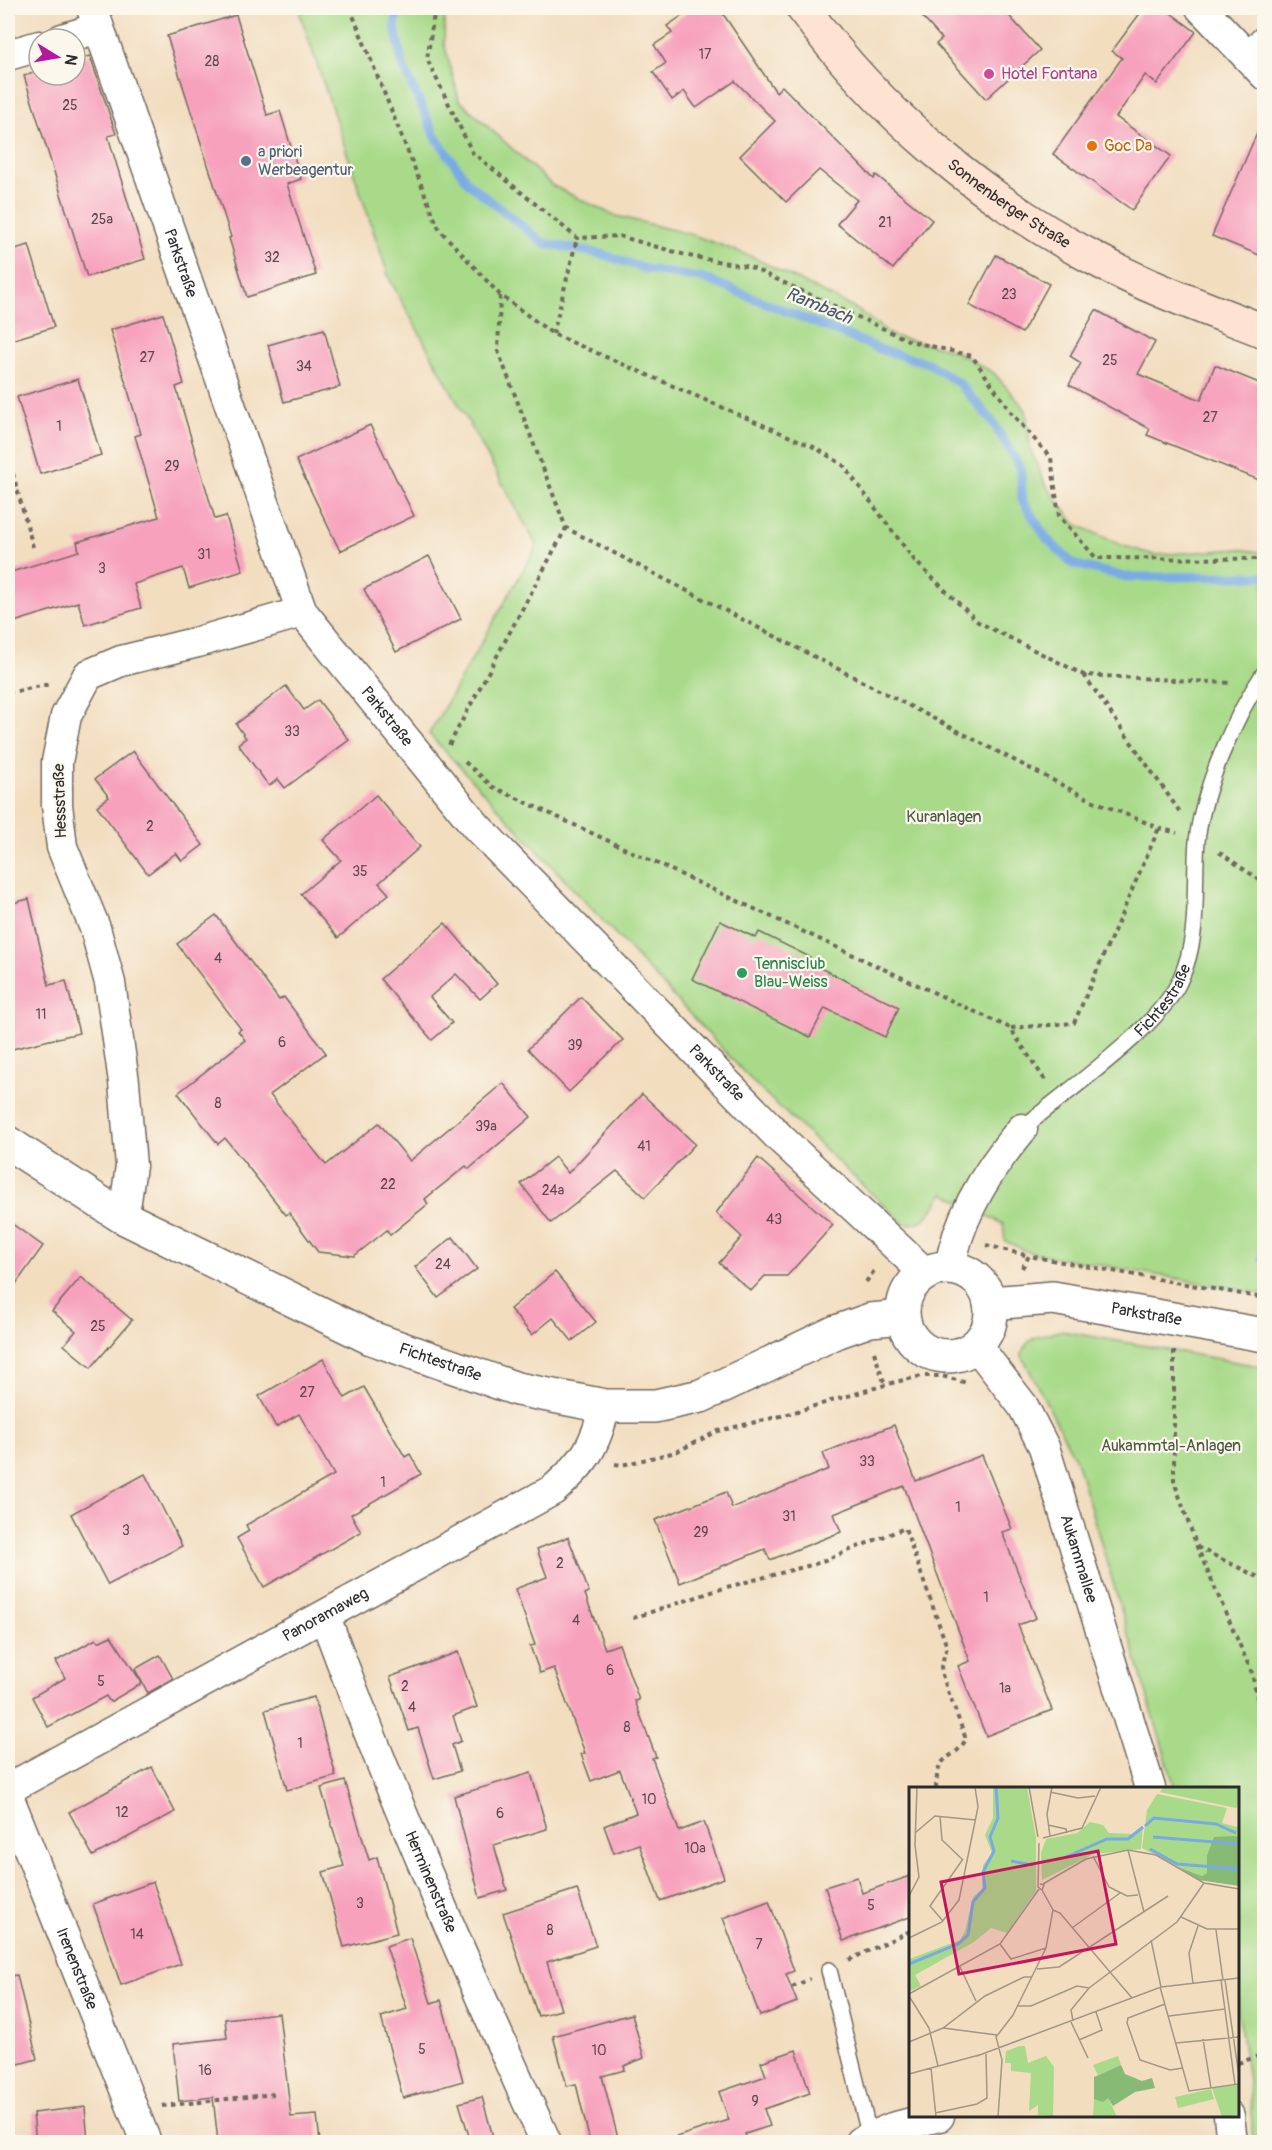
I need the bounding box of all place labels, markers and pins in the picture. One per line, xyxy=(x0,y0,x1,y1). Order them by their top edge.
place label: Hotel Fontana xyxy=(1001,64,1097,84)
marker: Hotel Fontana xyxy=(982,67,996,81)
place label: Goc Da xyxy=(1104,136,1152,156)
marker: Goc Da xyxy=(1085,139,1099,153)
place label: a priori Werbeagentur xyxy=(258,142,353,180)
marker: a priori Werbeagentur xyxy=(239,154,253,168)
place label: Tennisclub Blau-Weiss xyxy=(754,954,828,992)
marker: Tennisclub Blau-Weiss xyxy=(735,966,749,980)

